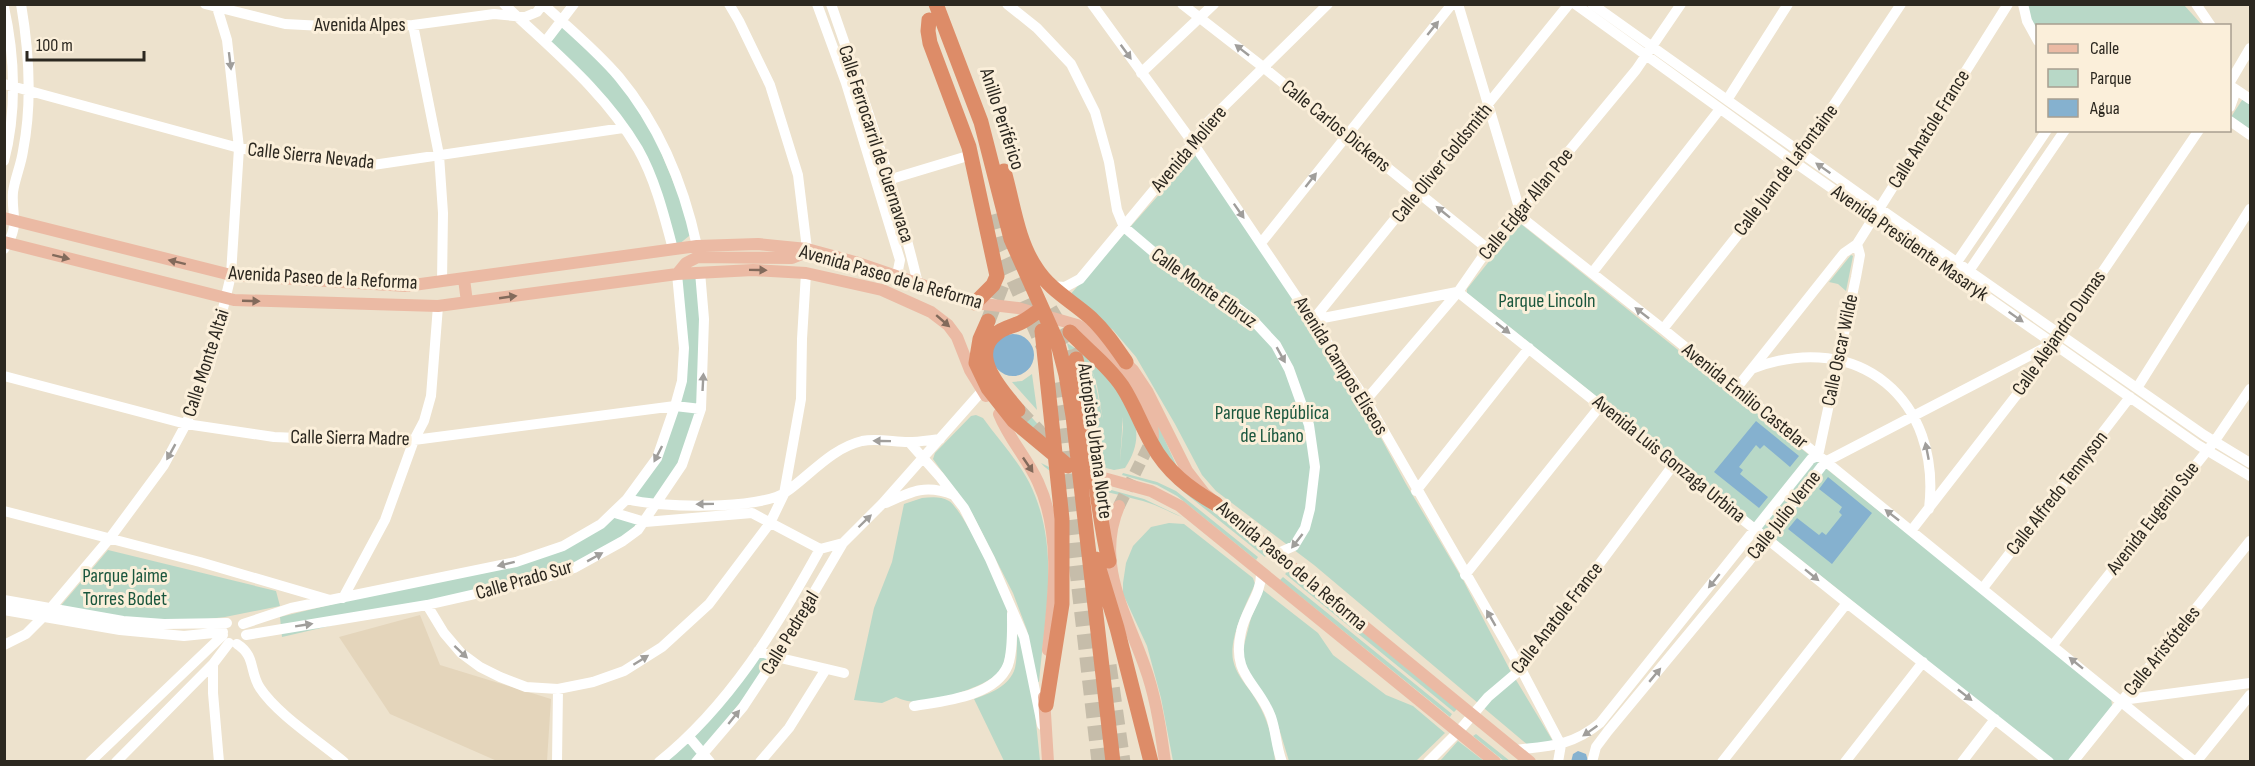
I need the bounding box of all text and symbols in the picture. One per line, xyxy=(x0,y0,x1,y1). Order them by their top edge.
street label: Avenida Alpes xyxy=(313,13,406,37)
one-way arrow xyxy=(1426,20,1439,36)
scale bar xyxy=(27,24,144,62)
legend xyxy=(2036,24,2231,132)
text: 100 m xyxy=(36,35,73,56)
text: Calle xyxy=(2090,38,2119,59)
street label: Calle Ferrocarril de Cuernavaca xyxy=(833,42,919,246)
one-way arrow xyxy=(1120,43,1132,59)
one-way arrow xyxy=(1234,45,1249,57)
one-way arrow xyxy=(225,52,234,71)
street label: Anillo Periférico xyxy=(974,64,1030,173)
street label: Calle Anatole France xyxy=(1883,65,1975,193)
text: Parque xyxy=(2090,68,2131,89)
street label: Calle Carlos Dickens xyxy=(1277,75,1395,177)
street label: Calle Oliver Goldsmith xyxy=(1386,98,1498,228)
text: Agua xyxy=(2089,98,2120,119)
street label: Calle Juan de Lafontaine xyxy=(1729,99,1843,241)
street label: Avenida Moliere xyxy=(1145,101,1232,198)
street label: Calle Sierra Nevada xyxy=(246,137,376,175)
street label: Calle Edgar Allan Poe xyxy=(1474,143,1578,265)
one-way arrow xyxy=(1815,163,1830,175)
one-way arrow xyxy=(1304,172,1317,188)
street label: Avenida Presidente Masaryk xyxy=(1826,179,1993,306)
one-way arrow xyxy=(1233,202,1245,218)
one-way arrow xyxy=(1435,205,1451,218)
street label: Avenida Paseo de la Reforma xyxy=(796,239,985,315)
street label: Calle Monte Elbruz xyxy=(1147,243,1261,333)
one-way arrow xyxy=(52,252,70,262)
one-way arrow xyxy=(168,256,186,266)
street label: Avenida Paseo de la Reforma xyxy=(227,261,418,295)
one-way arrow xyxy=(749,266,768,275)
street label: Calle Alejandro Dumas xyxy=(2007,266,2111,400)
park label: Parque Lincoln xyxy=(1498,289,1596,313)
one-way arrow xyxy=(499,292,518,302)
street label: Avenida Campos Elíseos xyxy=(1288,292,1393,440)
street label: Calle Oscar Wilde xyxy=(1816,292,1864,408)
one-way arrow xyxy=(241,296,260,306)
street label: Calle Monte Altai xyxy=(177,306,235,420)
one-way arrow xyxy=(1634,306,1650,319)
one-way arrow xyxy=(2007,311,2023,323)
one-way arrow xyxy=(935,315,951,328)
one-way arrow xyxy=(1496,321,1511,333)
street label: Avenida Emilio Castelar xyxy=(1676,337,1813,454)
one-way arrow xyxy=(1276,347,1287,363)
street label: Autopista Urbana Norte xyxy=(1072,361,1118,520)
one-way arrow xyxy=(698,372,707,391)
street label: Avenida Luis Gonzaga Urbina xyxy=(1587,389,1750,528)
park label: Parque República de Líbano xyxy=(1215,401,1329,448)
street label: Calle Sierra Madre xyxy=(290,425,410,451)
street label: Calle Alfredo Tennyson xyxy=(2001,426,2113,560)
one-way arrow xyxy=(873,437,892,446)
one-way arrow xyxy=(1922,441,1931,460)
one-way arrow xyxy=(166,444,176,461)
one-way arrow xyxy=(653,445,663,462)
one-way arrow xyxy=(1022,456,1034,472)
street label: Avenida Eugenio Sue xyxy=(2101,457,2205,580)
street label: Calle Julio Verne xyxy=(1742,466,1826,564)
street label: Avenida Paseo de la Reforma xyxy=(1211,495,1372,636)
one-way arrow xyxy=(696,499,715,509)
one-way arrow xyxy=(1884,510,1899,522)
one-way arrow xyxy=(858,514,872,528)
one-way arrow xyxy=(1291,532,1303,548)
one-way arrow xyxy=(586,552,603,562)
street label: Calle Prado Sur xyxy=(473,555,576,605)
street label: Calle Anatole France xyxy=(1506,557,1608,679)
one-way arrow xyxy=(497,560,515,570)
park label: Parque Jaime Torres Bodet xyxy=(82,564,168,611)
one-way arrow xyxy=(1804,568,1820,581)
one-way arrow xyxy=(1707,573,1720,589)
street label: Calle Pedregal xyxy=(756,587,824,679)
street label: Calle Aristóteles xyxy=(2119,601,2205,701)
one-way arrow xyxy=(1486,610,1496,627)
one-way arrow xyxy=(295,621,314,630)
one-way arrow xyxy=(454,645,469,659)
one-way arrow xyxy=(633,655,649,666)
one-way arrow xyxy=(2068,657,2084,670)
one-way arrow xyxy=(1648,667,1661,683)
one-way arrow xyxy=(1958,689,1973,701)
one-way arrow xyxy=(728,709,741,725)
one-way arrow xyxy=(1582,725,1598,737)

